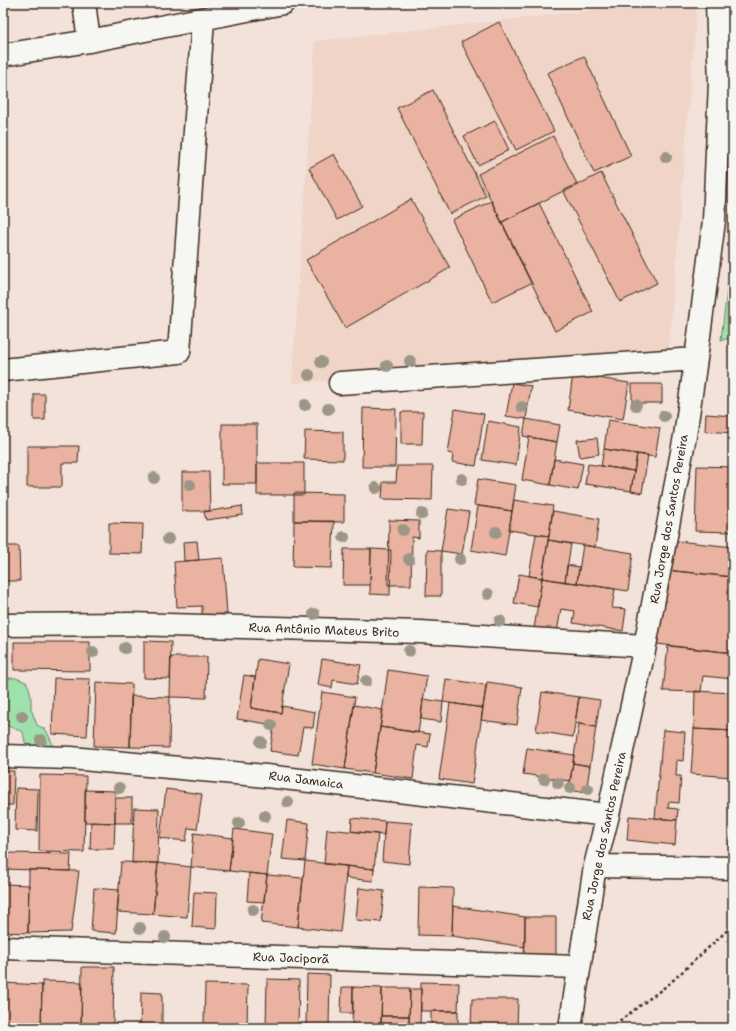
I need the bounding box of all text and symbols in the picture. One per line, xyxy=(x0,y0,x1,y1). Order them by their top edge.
street label: Rua Jorge dos Santos Pereira xyxy=(646,432,692,605)
street label: Rua Antônio Mateus Brito xyxy=(248,619,400,641)
street label: Rua Jorge dos Santos Pereira xyxy=(578,750,630,922)
street label: Rua Jamaica xyxy=(268,767,345,793)
street label: Rua Jaciporã xyxy=(253,949,330,967)

